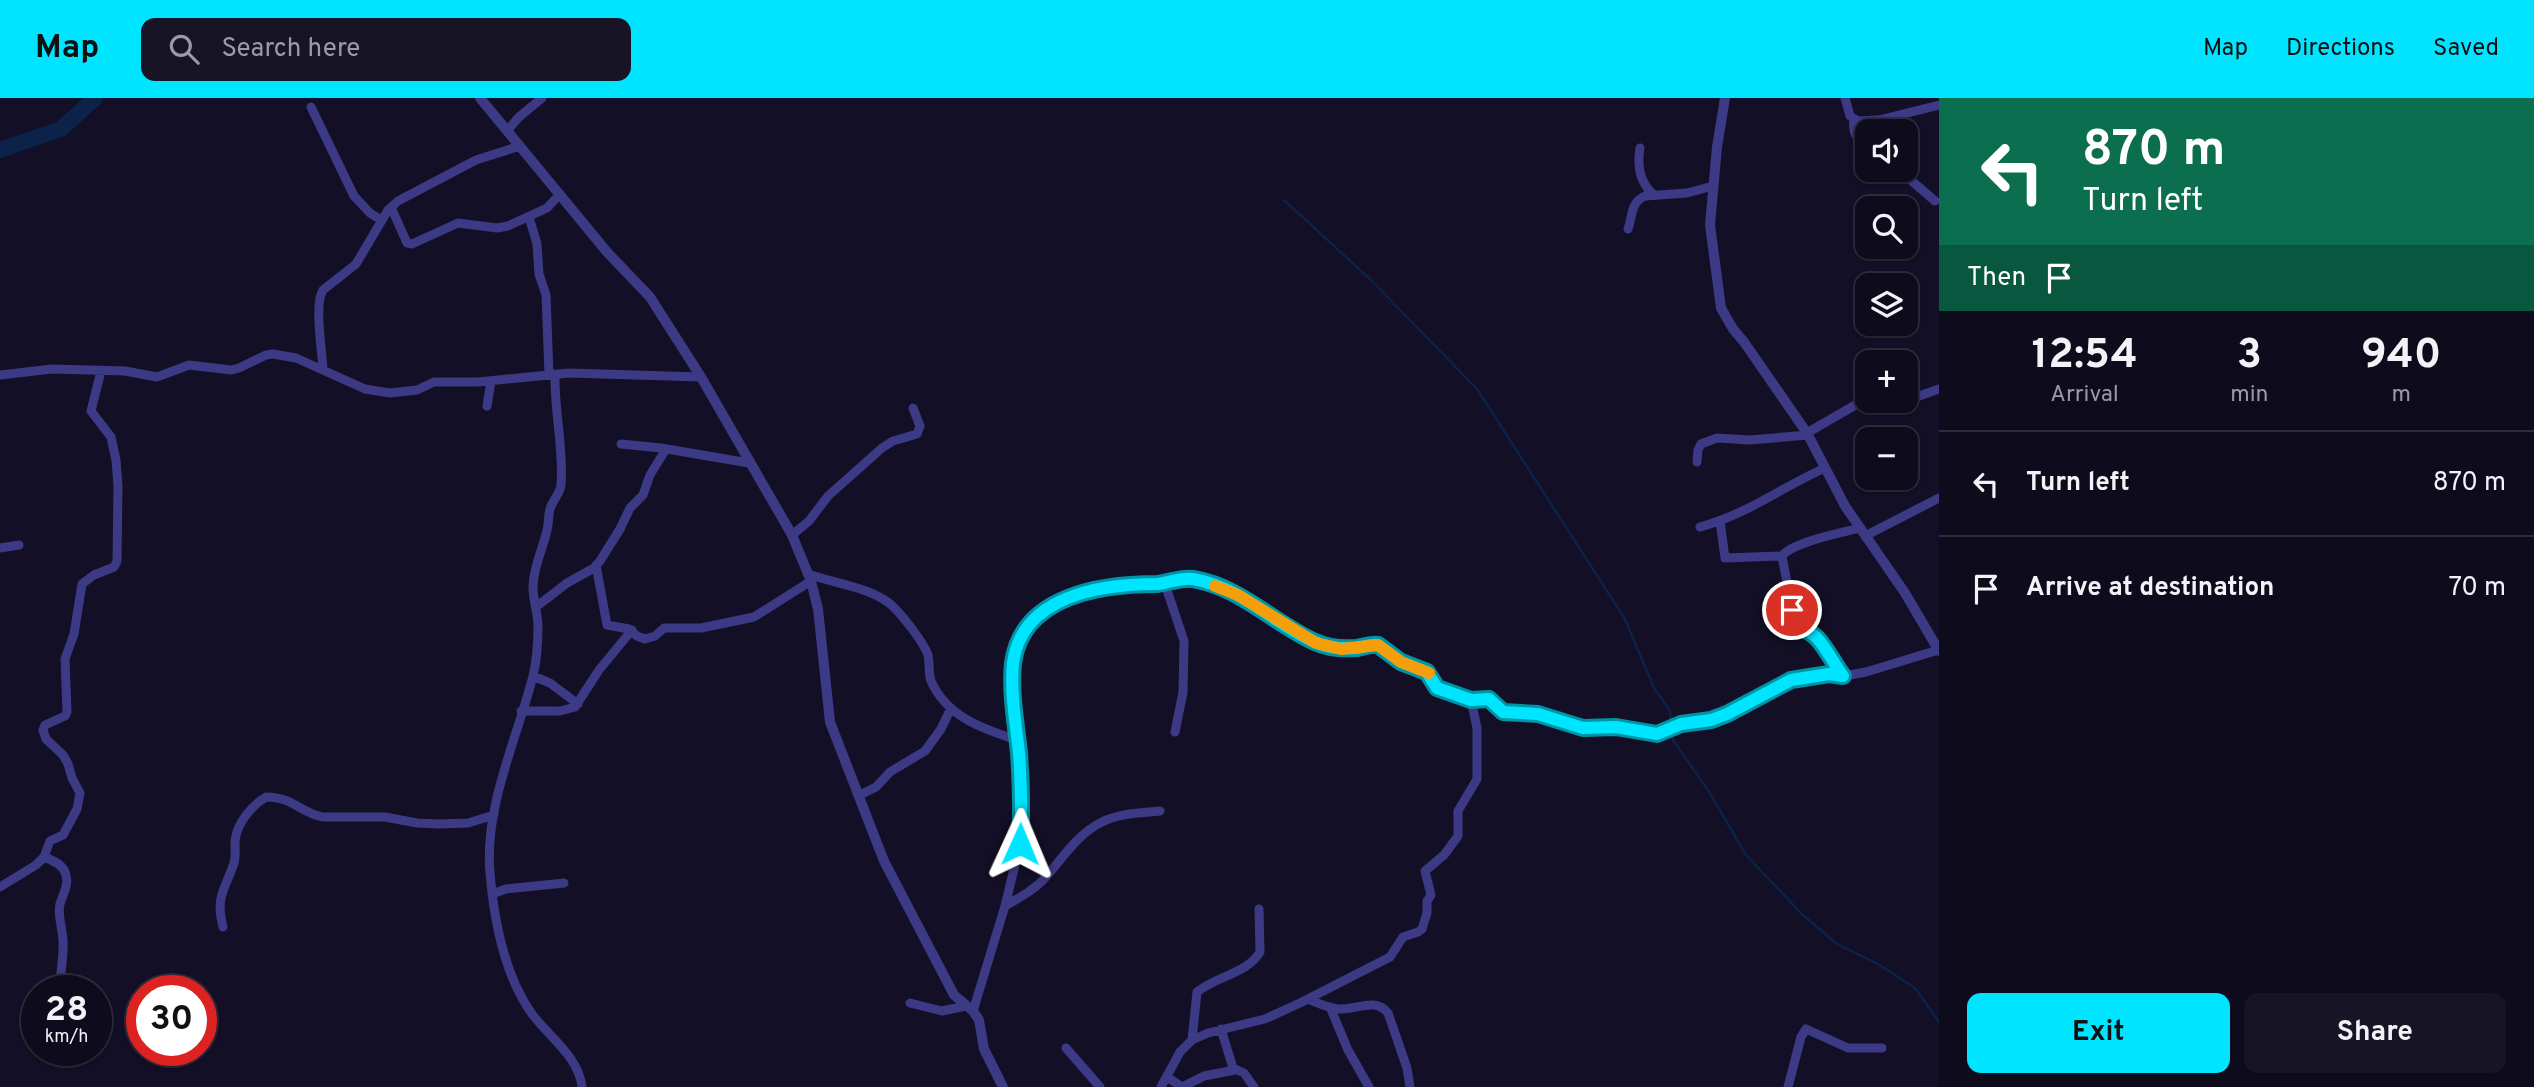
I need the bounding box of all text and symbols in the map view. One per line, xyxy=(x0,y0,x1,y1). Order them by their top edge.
search box xyxy=(141,18,631,81)
text: Map xyxy=(35,28,99,70)
icon: search xyxy=(165,30,203,68)
text: Search here xyxy=(221,33,360,66)
text: Map xyxy=(2203,34,2248,64)
text: Directions xyxy=(2286,34,2395,64)
text: Saved xyxy=(2433,34,2499,64)
map controls xyxy=(1855,119,1918,490)
button: sound xyxy=(1855,119,1918,182)
text: 870 m xyxy=(2082,121,2226,183)
icon: left xyxy=(1967,126,2058,217)
text: Turn left xyxy=(2082,182,2203,222)
button: search xyxy=(1855,196,1918,259)
icon: arrive xyxy=(2040,259,2078,297)
text: Then xyxy=(1967,262,2026,295)
button: layers xyxy=(1855,273,1918,336)
text: 12:54 xyxy=(2032,330,2138,383)
text: 3 xyxy=(2237,330,2262,383)
text: 940 xyxy=(2361,330,2441,383)
button: + xyxy=(1855,350,1918,413)
text: Arrival xyxy=(2050,381,2119,410)
text: min xyxy=(2230,381,2269,410)
text: m xyxy=(2391,381,2411,410)
button: − xyxy=(1855,427,1918,490)
icon: left xyxy=(1967,465,2005,503)
text: Turn left xyxy=(2026,467,2130,500)
text: 870 m xyxy=(2433,467,2506,500)
icon: arrive xyxy=(1967,570,2005,608)
text: Arrive at destination xyxy=(2026,572,2274,605)
text: 70 m xyxy=(2448,572,2506,605)
pin xyxy=(1762,580,1822,640)
icon: arrive xyxy=(1773,591,1811,629)
position arrow xyxy=(983,807,1057,881)
speed limit sign: 30 xyxy=(126,975,217,1066)
text: 28 xyxy=(45,989,88,1033)
button: Exit xyxy=(1967,993,2230,1073)
button: Share xyxy=(2244,993,2506,1073)
text: km/h xyxy=(45,1026,88,1049)

